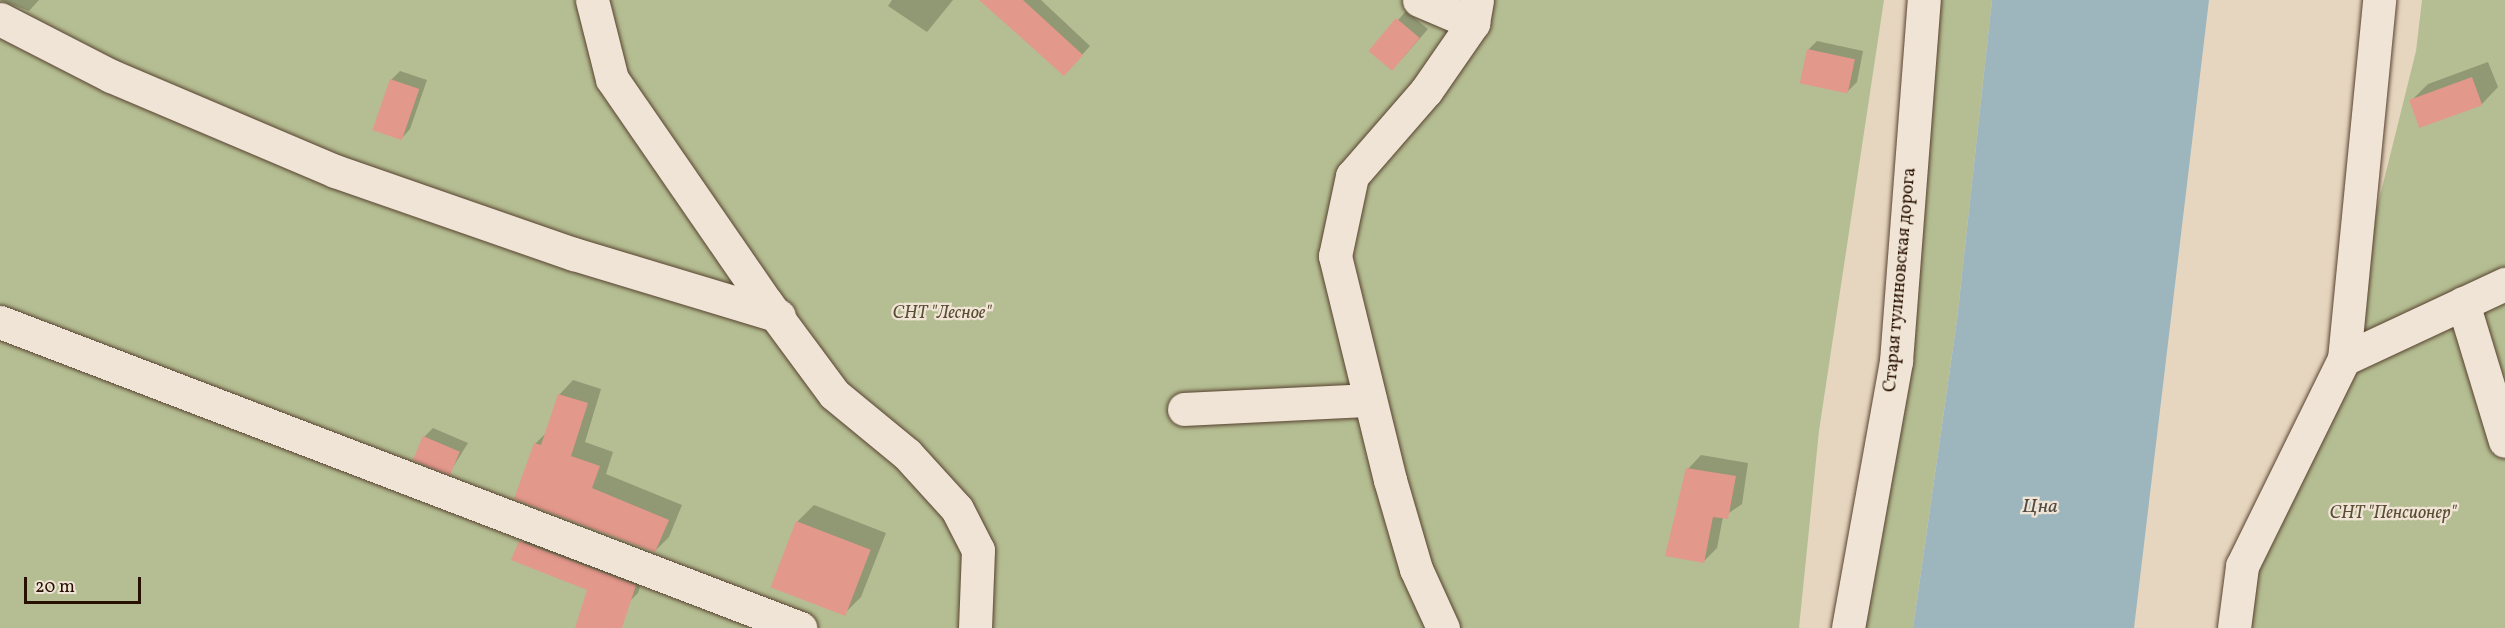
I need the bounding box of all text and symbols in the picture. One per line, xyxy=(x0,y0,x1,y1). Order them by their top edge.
street label: Старая тулиновская дорога xyxy=(1880,167,1922,393)
park label: СНТ "Лесное" xyxy=(893,303,991,325)
water label: Цна xyxy=(2022,495,2058,519)
park label: СНТ "Пенсионер" xyxy=(2330,503,2456,525)
scale bar xyxy=(27,565,144,603)
text: 20 m xyxy=(35,575,75,600)

